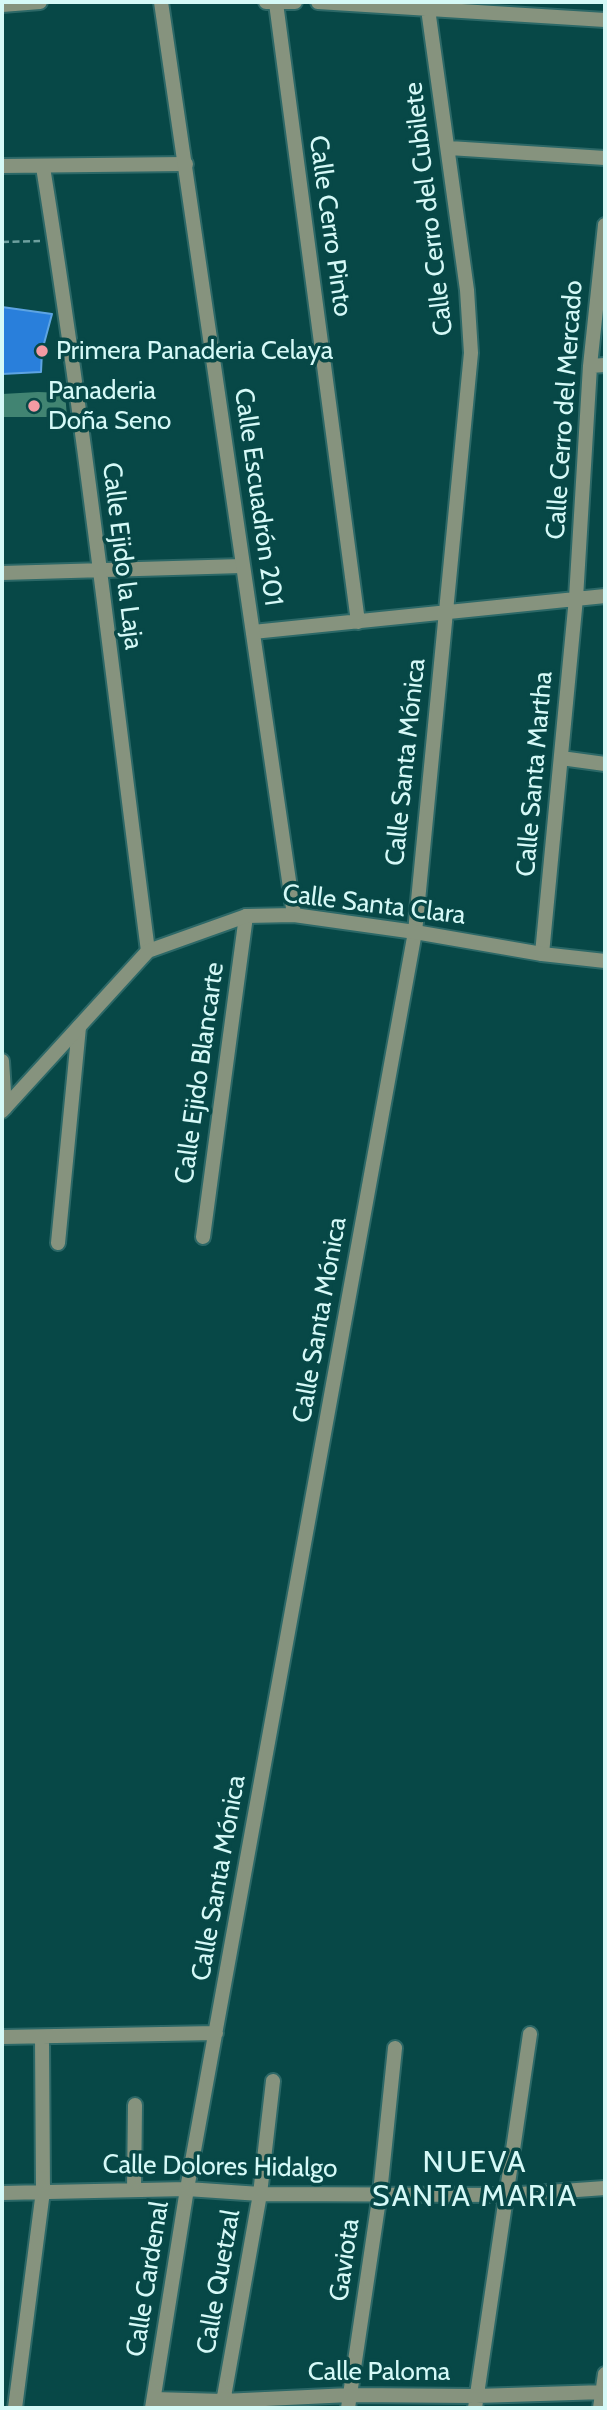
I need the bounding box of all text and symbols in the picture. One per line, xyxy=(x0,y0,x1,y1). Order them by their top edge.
street label: Calle Cerro del Cubilete xyxy=(398,80,460,338)
street label: Calle Cerro Pinto xyxy=(302,133,358,319)
street label: Calle Cerro del Mercado xyxy=(540,279,590,541)
place label: Primera Panaderia Celaya xyxy=(56,335,333,367)
marker: Primera Panaderia Celaya xyxy=(34,343,50,359)
place label: Panaderia Doña Seno xyxy=(48,375,171,436)
street label: Calle Escuadrón 201 xyxy=(227,386,289,608)
marker: Panaderia Doña Seno xyxy=(26,398,42,414)
street label: Calle Ejido la Laja xyxy=(95,461,149,651)
street label: Calle Santa Mónica xyxy=(380,657,432,867)
street label: Calle Santa Martha xyxy=(510,670,560,878)
street label: Calle Santa Clara xyxy=(281,878,467,932)
street label: Calle Ejido Blancarte xyxy=(169,960,231,1186)
street label: Calle Santa Mónica xyxy=(287,1215,353,1425)
street label: Calle Santa Mónica xyxy=(186,1773,252,1983)
district label: NUEVA SANTA MARIA xyxy=(373,2145,577,2216)
street label: Calle Dolores Hidalgo xyxy=(102,2149,338,2185)
street label: Calle Cardenal xyxy=(120,2199,176,2359)
street label: Calle Quetzal xyxy=(191,2207,247,2357)
street label: Gaviota xyxy=(324,2217,366,2303)
street label: Calle Paloma xyxy=(308,2356,450,2388)

